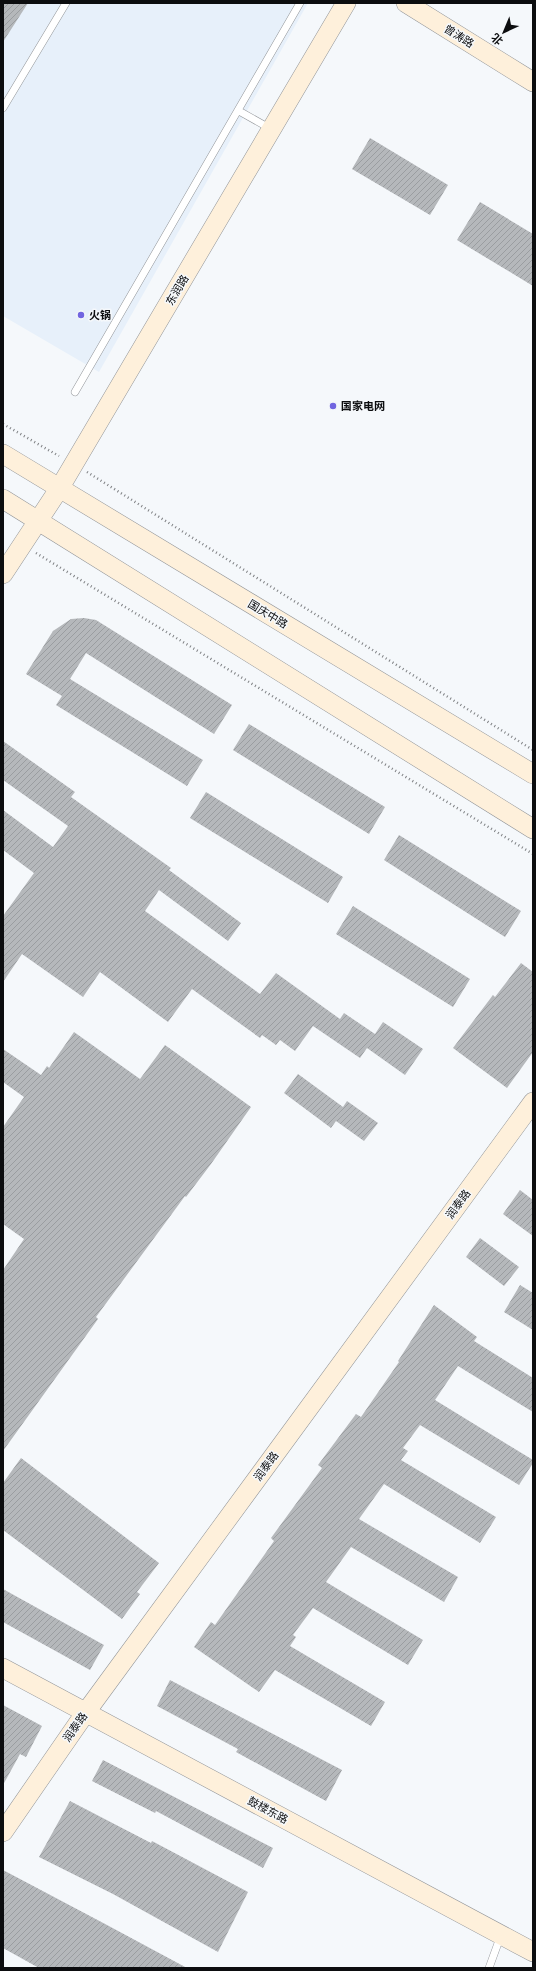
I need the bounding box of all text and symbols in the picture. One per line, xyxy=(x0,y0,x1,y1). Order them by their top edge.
north arrow xyxy=(484,12,524,52)
street label: 曾涛路 xyxy=(441,22,476,51)
text: 北 xyxy=(489,30,506,47)
street label: 东润路 xyxy=(163,273,191,308)
place label: 火锅 xyxy=(89,309,111,322)
marker: 火锅 xyxy=(76,310,86,320)
place label: 国家电网 xyxy=(341,400,385,413)
marker: 国家电网 xyxy=(328,401,338,411)
street label: 国庆中路 xyxy=(246,598,290,631)
street label: 润泰路 xyxy=(443,1187,473,1221)
street label: 润泰路 xyxy=(251,1449,281,1483)
street label: 润泰路 xyxy=(61,1710,90,1745)
street label: 鼓楼东路 xyxy=(245,1794,290,1827)

